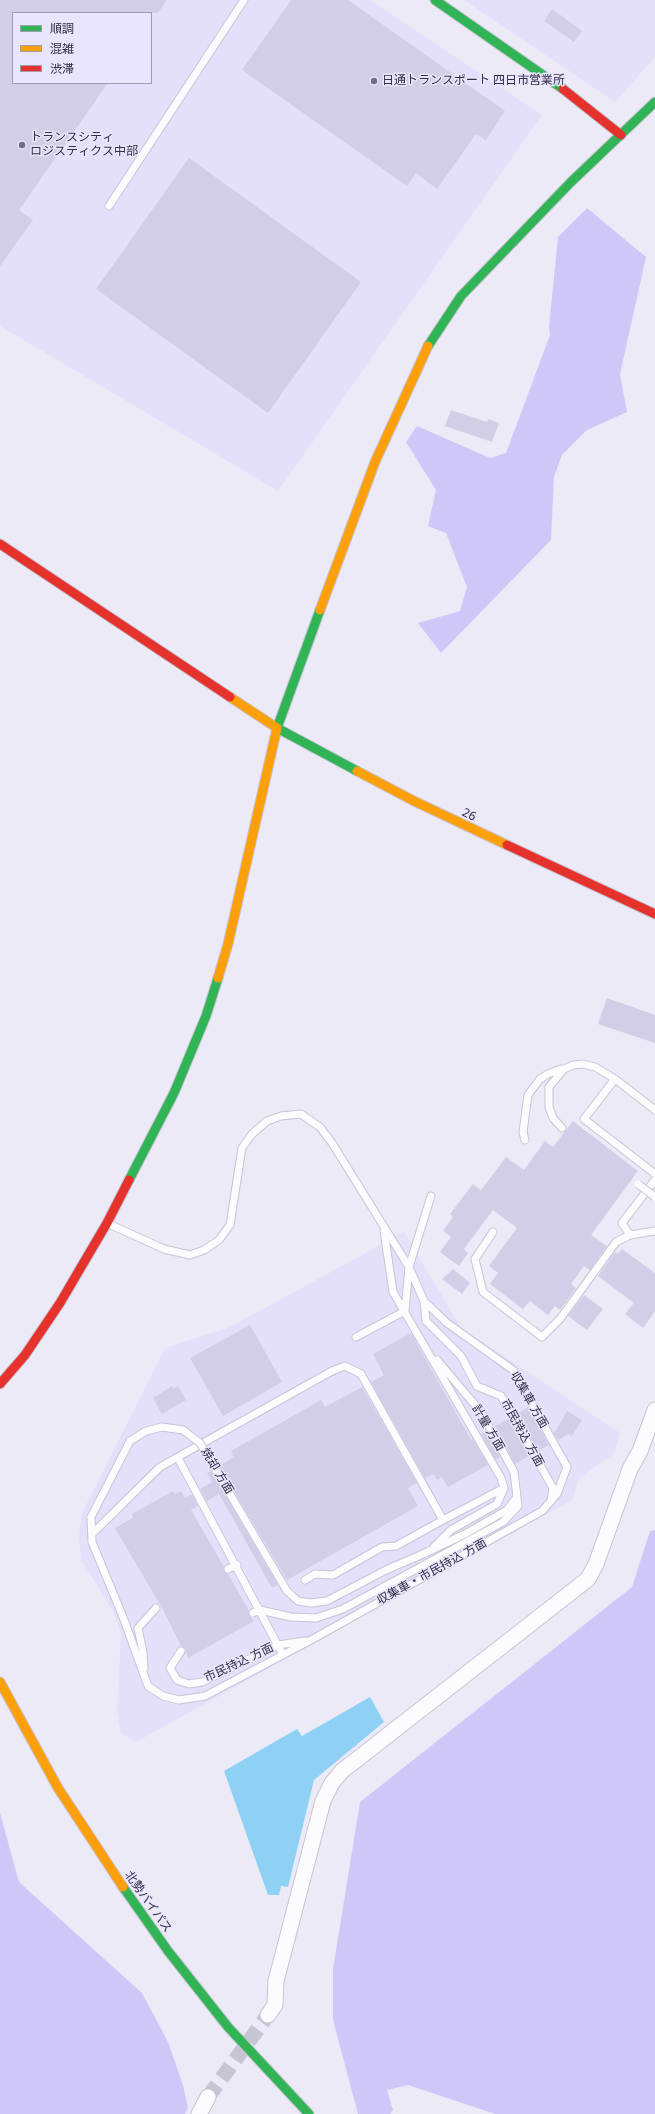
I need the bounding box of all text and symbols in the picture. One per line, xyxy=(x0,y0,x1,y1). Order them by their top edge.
legend xyxy=(12,12,152,84)
text: 順調 xyxy=(50,20,74,37)
text: 混雑 xyxy=(50,40,74,57)
text: 渋滞 xyxy=(50,60,74,77)
place label: 日通トランスポート 四日市営業所 xyxy=(382,74,565,88)
marker: 日通トランスポート 四日市営業所 xyxy=(369,76,379,86)
place label: トランスシティ ロジスティクス中部 xyxy=(30,131,138,159)
marker: トランスシティ ロジスティクス中部 xyxy=(17,140,27,150)
street label: 26 xyxy=(460,806,478,824)
street label: 収集車 方面 xyxy=(507,1369,551,1431)
street label: 市民持込 方面 xyxy=(497,1397,547,1469)
street label: 計量 方面 xyxy=(469,1402,507,1454)
street label: 焼却 方面 xyxy=(198,1445,236,1497)
street label: 収集車・市民持込 方面 xyxy=(375,1536,489,1608)
street label: 市民持込 方面 xyxy=(202,1641,276,1685)
street label: 北勢バイパス xyxy=(121,1868,175,1936)

